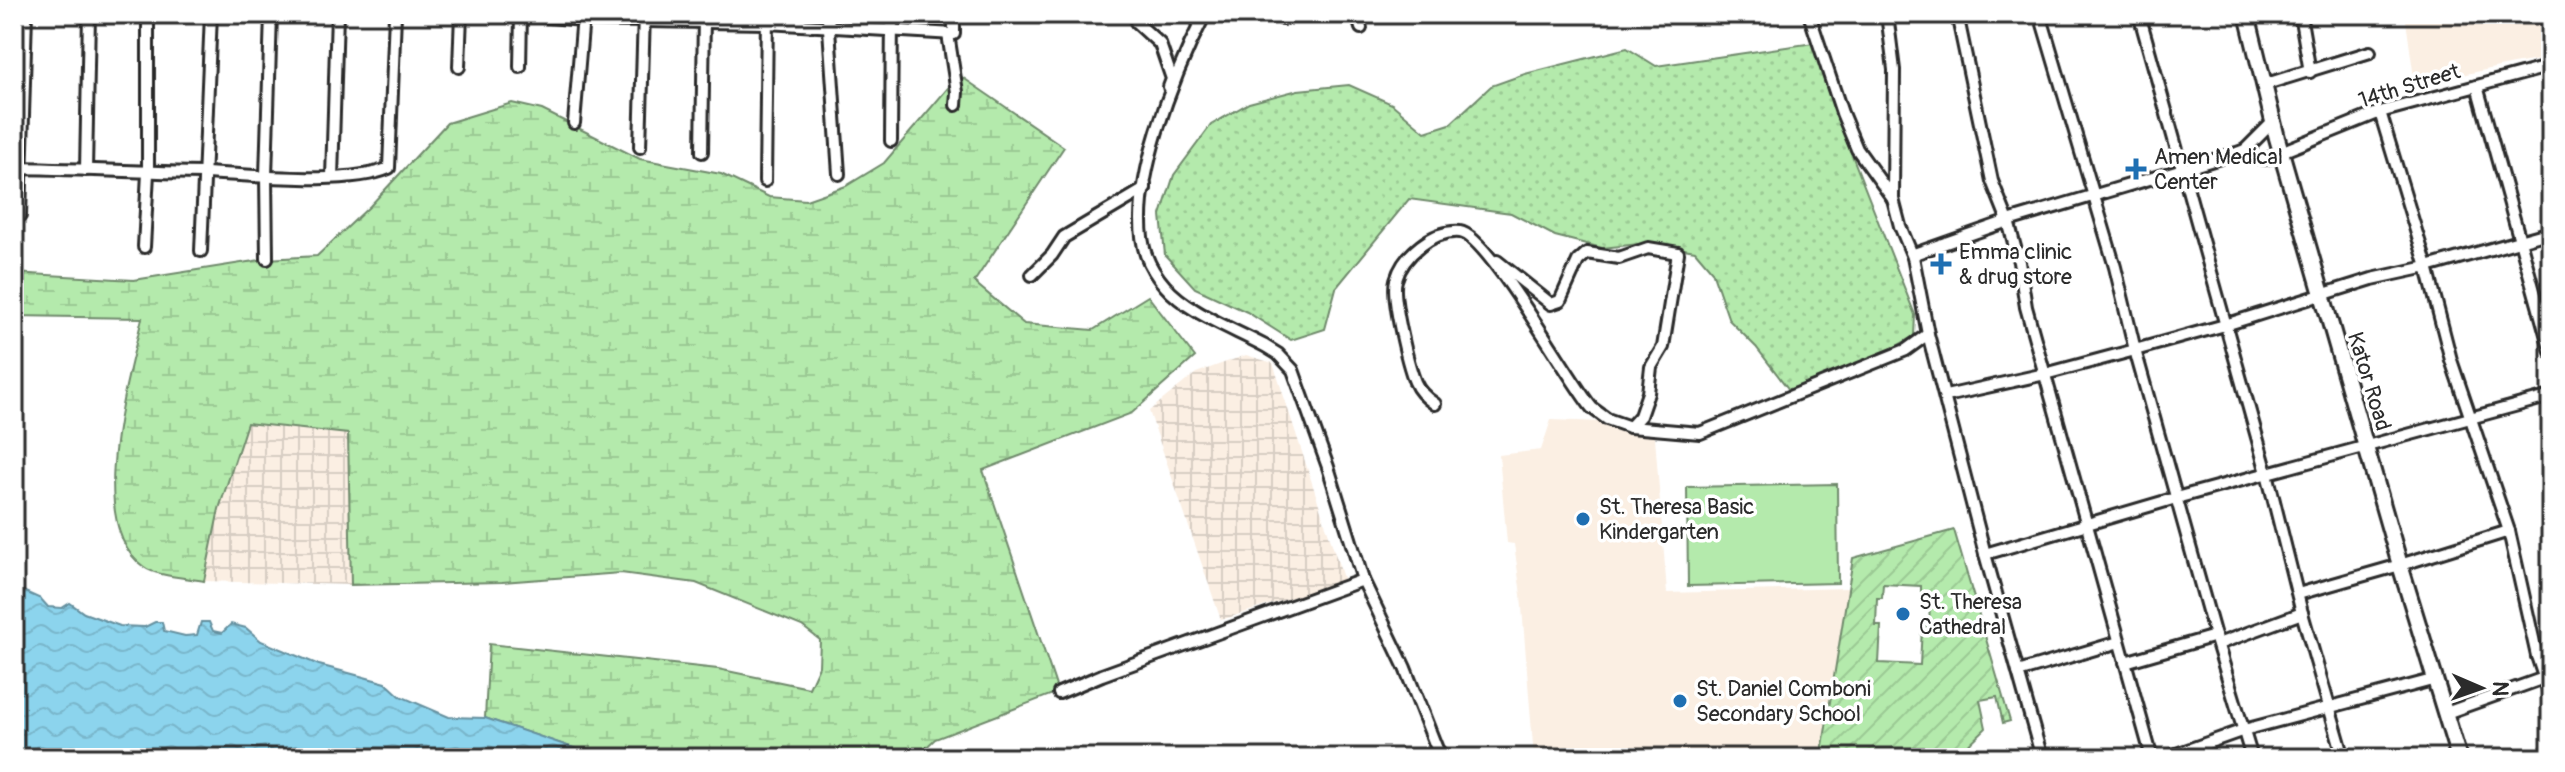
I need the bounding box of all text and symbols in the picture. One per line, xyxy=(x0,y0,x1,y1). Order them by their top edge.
street label: 14th Street xyxy=(2355,57,2464,115)
place label: Amen Medical Center xyxy=(2154,143,2283,196)
marker: Amen Medical Center xyxy=(2125,158,2147,180)
place label: Emma clinic & drug store xyxy=(1959,238,2072,291)
marker: Emma clinic & drug store xyxy=(1930,253,1952,275)
street label: Kator Road xyxy=(2341,329,2397,434)
place label: St. Theresa Basic Kindergarten xyxy=(1599,493,1754,546)
marker: St. Theresa Basic Kindergarten xyxy=(1574,510,1592,528)
place label: St. Theresa Cathedral xyxy=(1919,588,2022,641)
marker: St. Theresa Cathedral xyxy=(1894,605,1912,623)
north arrow xyxy=(2441,648,2521,728)
place label: St. Daniel Comboni Secondary School xyxy=(1696,675,1871,728)
text: N xyxy=(2486,681,2514,697)
marker: St. Daniel Comboni Secondary School xyxy=(1671,692,1689,710)

